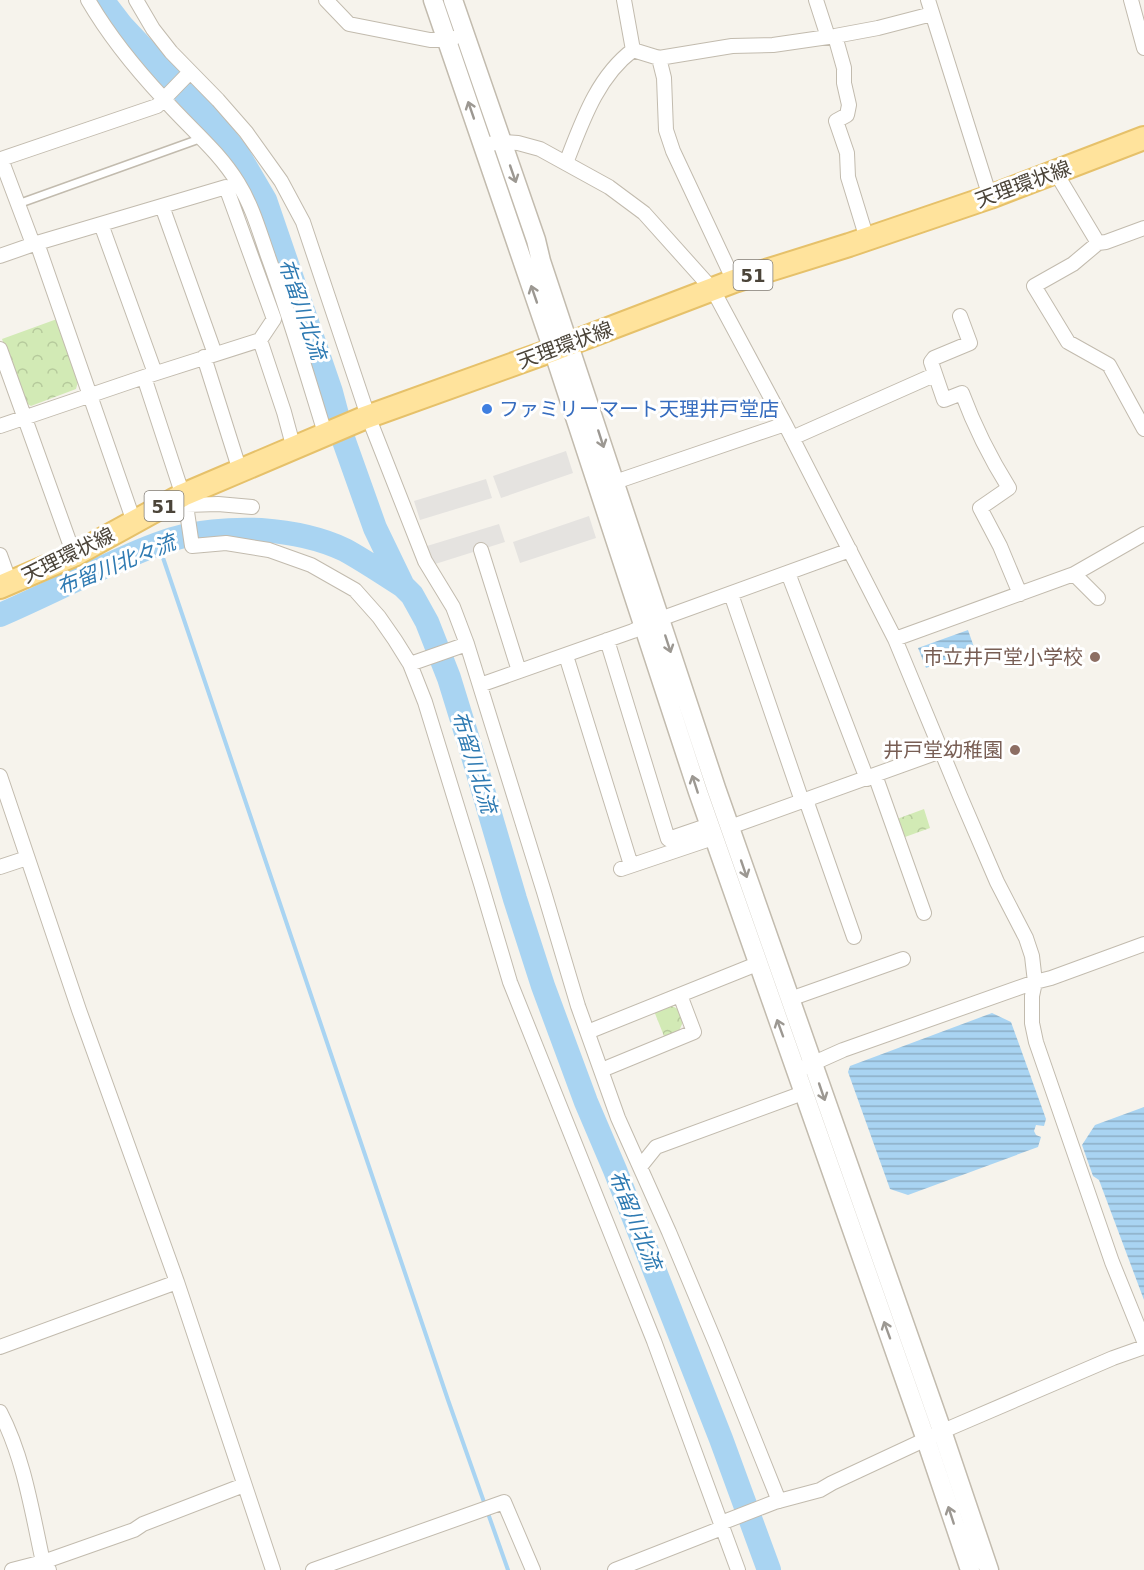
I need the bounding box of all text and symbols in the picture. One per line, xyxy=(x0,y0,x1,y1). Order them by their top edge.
one-way arrow xyxy=(465,101,476,120)
street label: 天理環状線 xyxy=(972,156,1074,212)
one-way arrow xyxy=(509,165,520,183)
water label: 布留川北流 xyxy=(274,255,331,365)
road number: 51 xyxy=(734,260,772,290)
one-way arrow xyxy=(528,285,539,304)
street label: 天理環状線 xyxy=(514,317,616,373)
place label: ファミリーマート天理井戸堂店 xyxy=(499,397,779,421)
marker: ファミリーマート天理井戸堂店 xyxy=(480,402,494,416)
one-way arrow xyxy=(596,429,607,448)
road number: 51 xyxy=(144,491,184,521)
street label: 天理環状線 xyxy=(18,522,118,588)
water label: 布留川北々流 xyxy=(53,529,182,600)
one-way arrow xyxy=(664,634,675,653)
place label: 市立井戸堂小学校 xyxy=(923,645,1083,669)
marker: 市立井戸堂小学校 xyxy=(1088,650,1102,664)
water label: 布留川北流 xyxy=(447,708,502,819)
place label: 井戸堂幼稚園 xyxy=(883,738,1003,762)
marker: 井戸堂幼稚園 xyxy=(1008,743,1022,757)
one-way arrow xyxy=(689,775,700,794)
one-way arrow xyxy=(739,859,750,878)
one-way arrow xyxy=(773,1019,784,1038)
one-way arrow xyxy=(818,1082,829,1101)
water label: 布留川北流 xyxy=(604,1167,667,1276)
one-way arrow xyxy=(881,1321,892,1340)
one-way arrow xyxy=(945,1506,956,1525)

